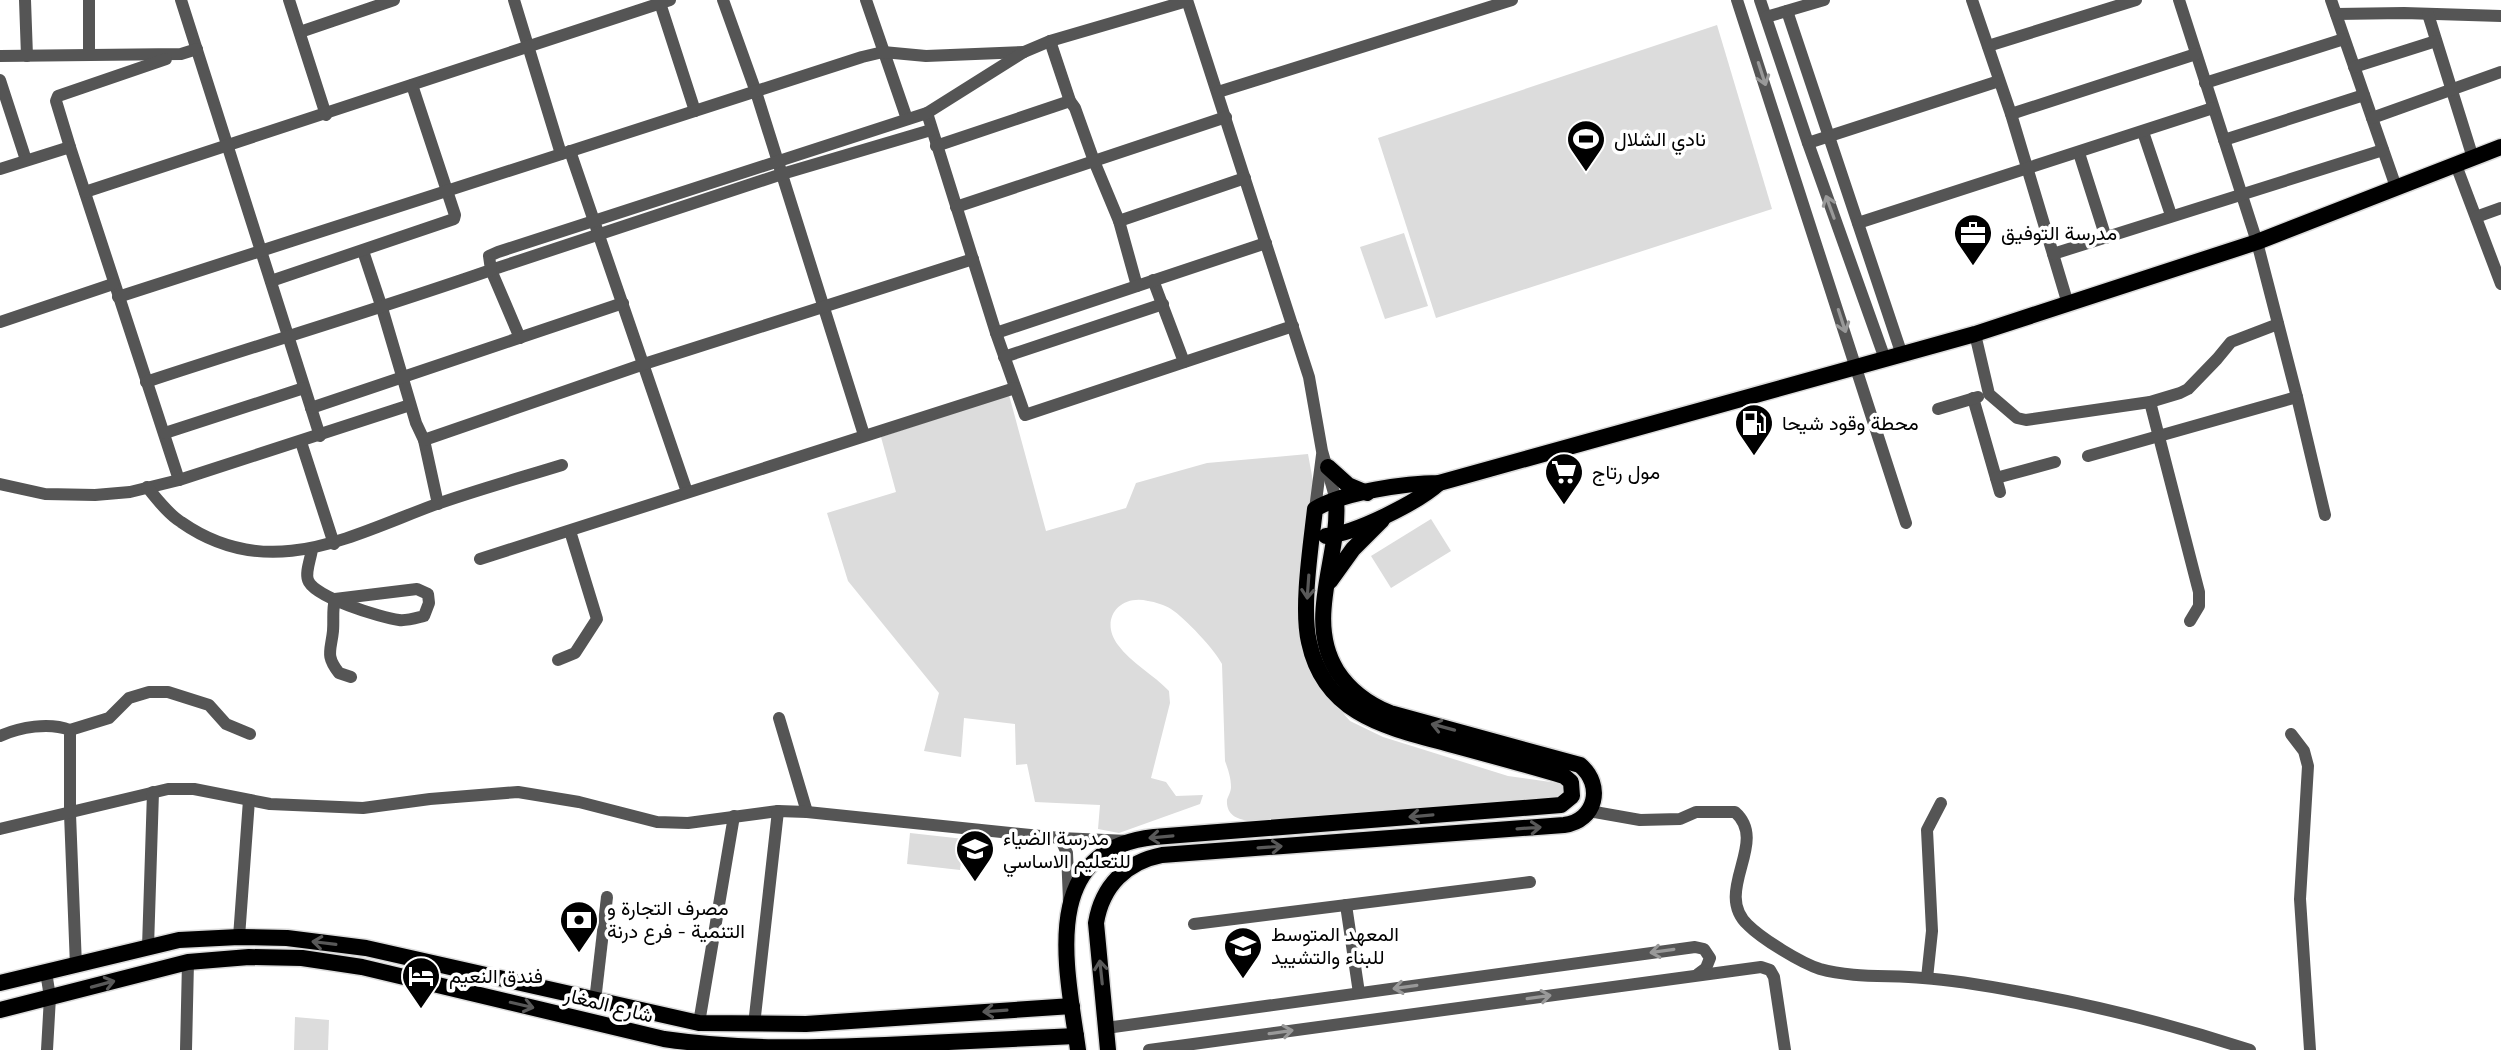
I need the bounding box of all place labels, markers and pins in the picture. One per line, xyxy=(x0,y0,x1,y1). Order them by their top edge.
sports icon: نادي الشلال xyxy=(1565,118,1607,173)
place label: نادي الشلال xyxy=(1614,127,1706,156)
office icon: مدرسة التوفيق xyxy=(1952,212,1994,267)
place label: مدرسة التوفيق xyxy=(2001,221,2117,246)
fuel station icon: محطة وقود شيحا xyxy=(1733,402,1775,457)
place label: محطة وقود شيحا xyxy=(1782,411,1919,436)
supermarket icon: مول رتاج xyxy=(1543,451,1585,506)
place label: مول رتاج xyxy=(1592,460,1660,486)
place label: مدرسة الضياء للتعليم الاساسي xyxy=(1003,826,1131,878)
school or university icon: مدرسة الضياء للتعليم الاساسي xyxy=(954,828,996,883)
place label: مصرف التجارة و التنمية - فرع درنة xyxy=(607,896,745,945)
bank icon: مصرف التجارة و التنمية - فرع درنة xyxy=(558,899,600,954)
place label: المعهد المتوسط للبناء والتشييد xyxy=(1271,922,1399,970)
school or university icon: المعهد المتوسط للبناء والتشييد xyxy=(1222,925,1264,980)
hotel icon: فندق النعيم xyxy=(400,955,442,1010)
place label: فندق النعيم xyxy=(449,964,543,989)

